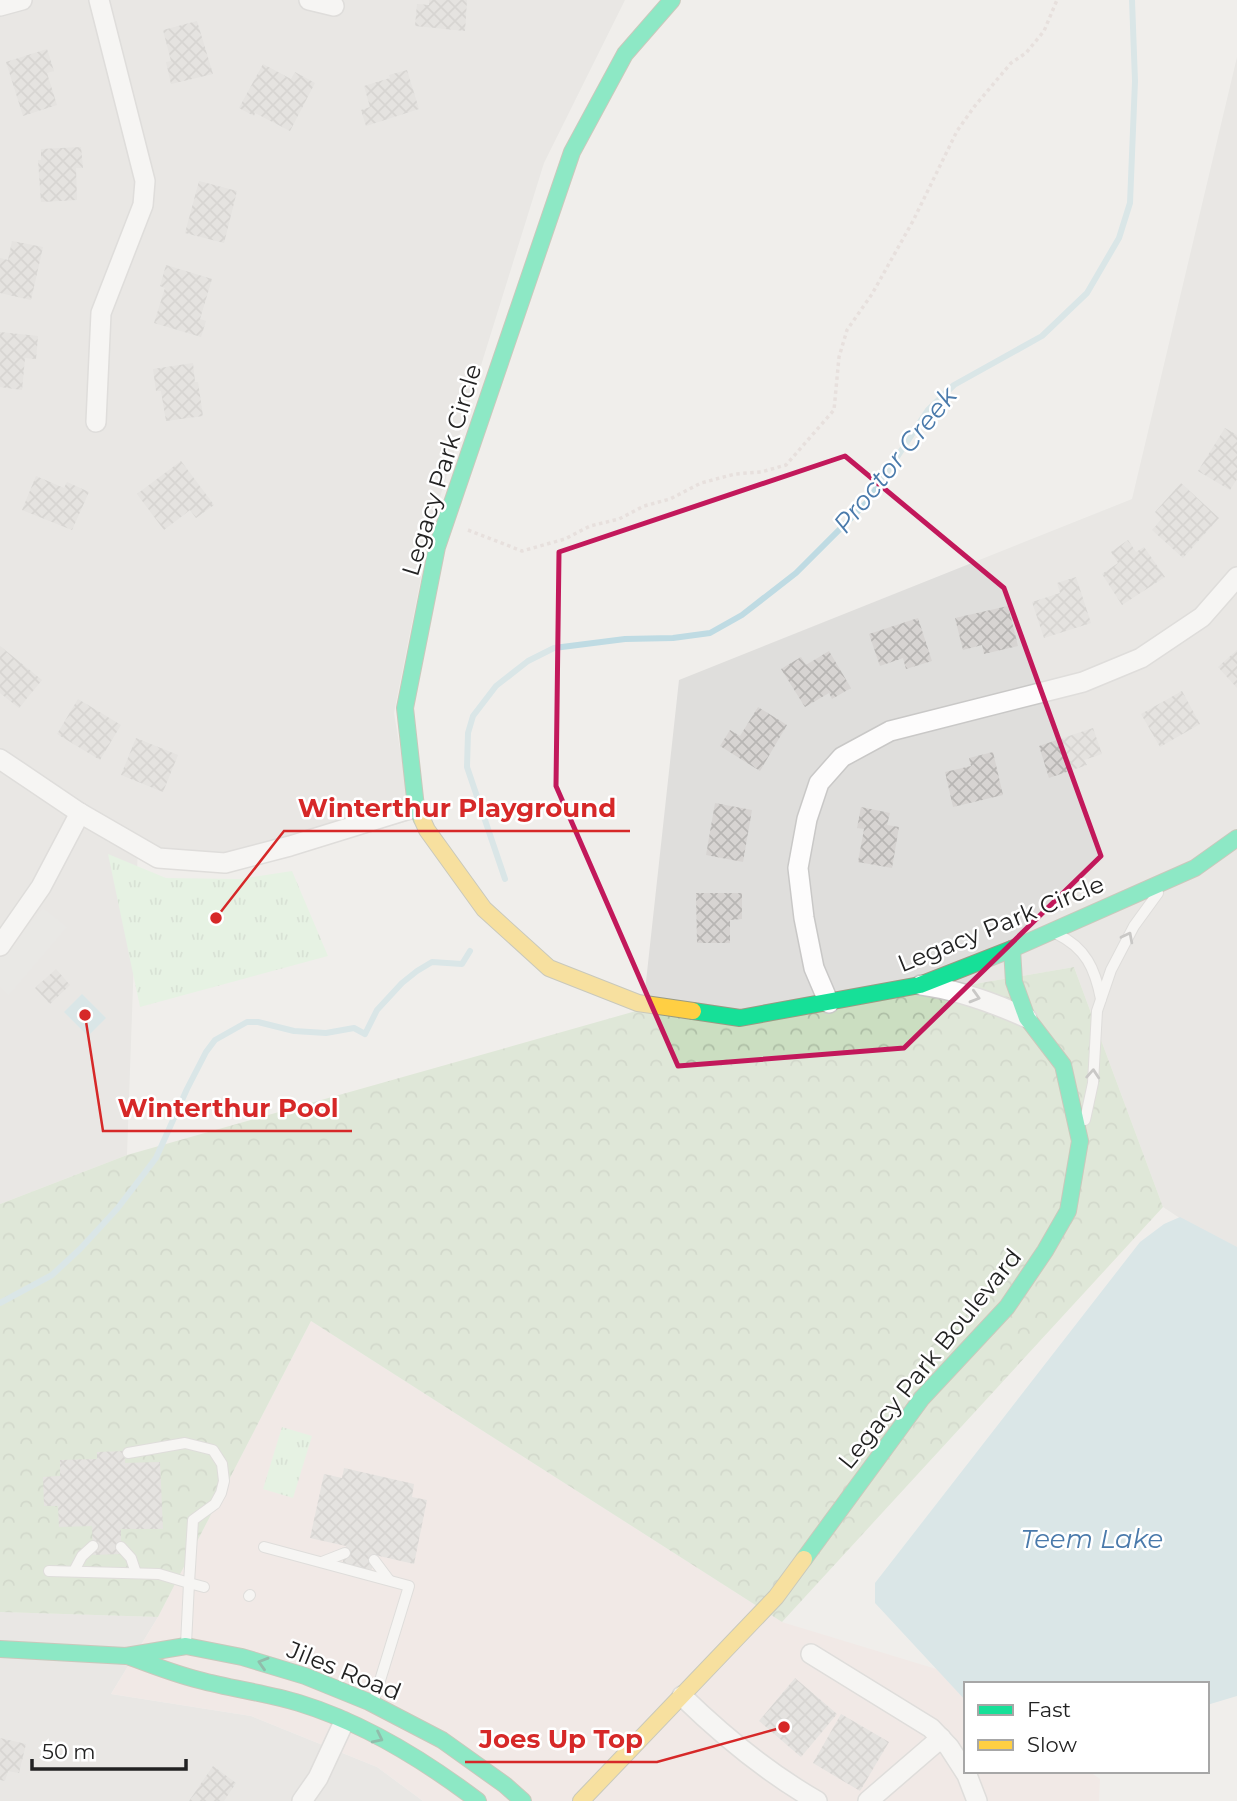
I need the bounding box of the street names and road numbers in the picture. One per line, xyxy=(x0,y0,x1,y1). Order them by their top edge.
street label: Legacy Park Circle xyxy=(396,360,488,579)
street label: Legacy Park Circle xyxy=(893,869,1108,978)
street label: Legacy Park Boulevard xyxy=(832,1243,1027,1475)
street label: Jiles Road xyxy=(282,1634,405,1706)

